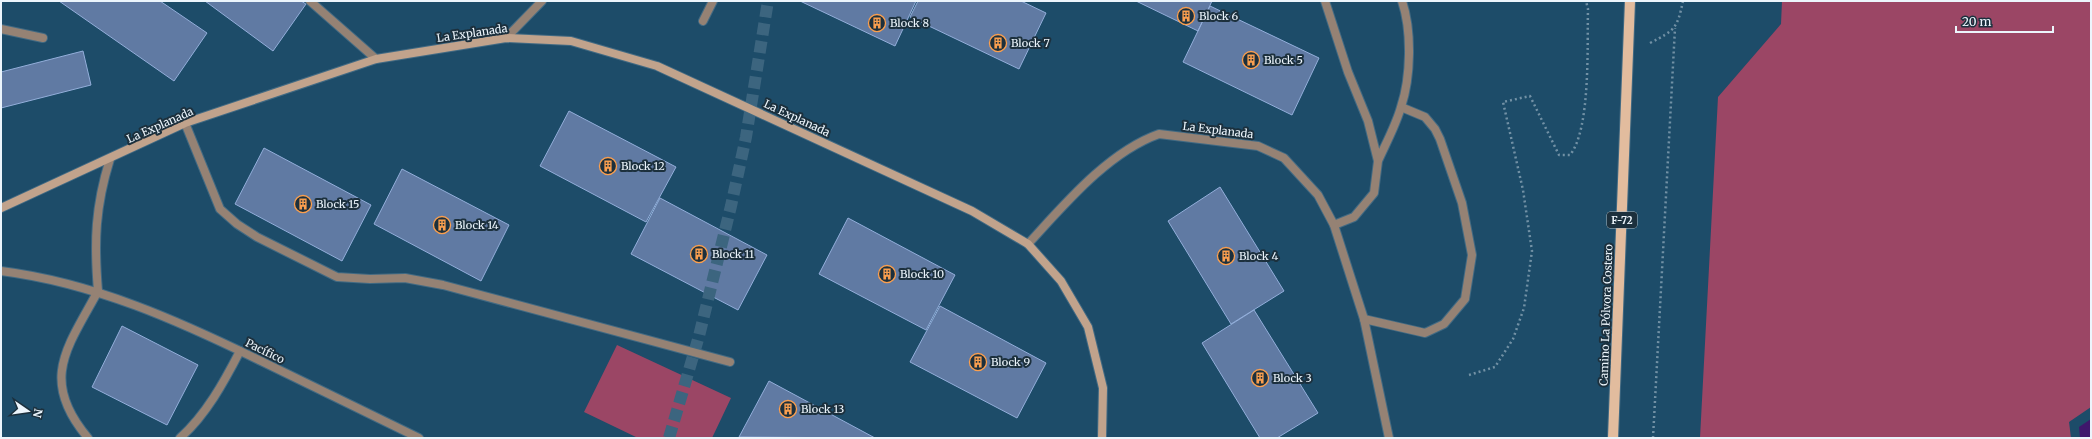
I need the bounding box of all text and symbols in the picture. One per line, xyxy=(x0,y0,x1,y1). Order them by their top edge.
building icon: Block 6 xyxy=(1176,6,1196,26)
scale bar xyxy=(1956,8,2053,34)
place label: Block 6 xyxy=(1199,9,1238,23)
building icon: Block 8 xyxy=(867,13,887,33)
text: 20 m xyxy=(1962,14,1991,29)
place label: Block 8 xyxy=(890,16,929,30)
street label: La Explanada xyxy=(436,21,508,45)
building icon: Block 7 xyxy=(988,33,1008,53)
place label: Block 7 xyxy=(1011,36,1050,50)
building icon: Block 5 xyxy=(1241,50,1261,70)
place label: Block 5 xyxy=(1264,53,1303,67)
street label: La Explanada xyxy=(762,97,832,139)
street label: La Explanada xyxy=(125,104,195,146)
street label: La Explanada xyxy=(1182,119,1254,141)
building icon: Block 12 xyxy=(598,156,618,176)
place label: Block 12 xyxy=(621,159,665,173)
building icon: Block 15 xyxy=(293,194,313,214)
place label: Block 15 xyxy=(316,197,359,211)
road number: F-72 xyxy=(1607,212,1637,228)
building icon: Block 14 xyxy=(432,215,452,235)
place label: Block 14 xyxy=(455,218,499,232)
street label: Camino La Pólvora Costero xyxy=(1597,243,1615,386)
building icon: Block 11 xyxy=(689,244,709,264)
building icon: Block 4 xyxy=(1216,246,1236,266)
place label: Block 11 xyxy=(712,247,754,261)
place label: Block 4 xyxy=(1239,249,1278,263)
building icon: Block 10 xyxy=(877,264,897,284)
place label: Block 10 xyxy=(900,267,944,281)
street label: Pacífico xyxy=(243,336,287,367)
building icon: Block 9 xyxy=(968,352,988,372)
place label: Block 9 xyxy=(991,355,1030,369)
building icon: Block 3 xyxy=(1250,368,1270,388)
place label: Block 3 xyxy=(1273,371,1312,385)
north arrow xyxy=(8,391,48,431)
building icon: Block 13 xyxy=(778,399,798,419)
place label: Block 13 xyxy=(801,402,844,416)
text: N xyxy=(30,407,46,419)

